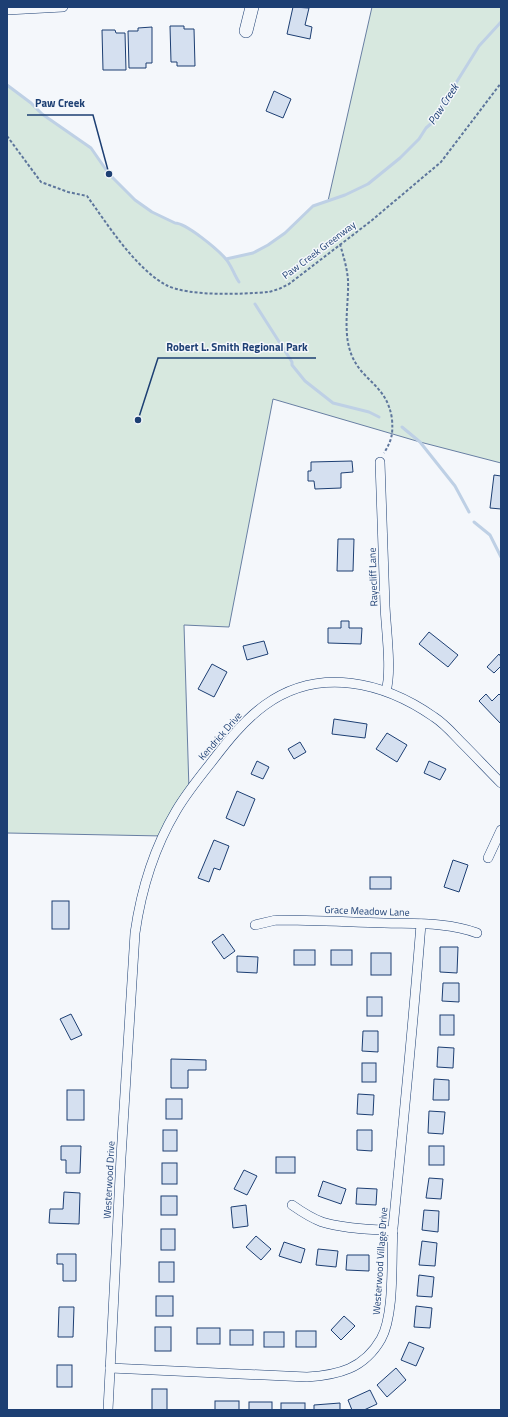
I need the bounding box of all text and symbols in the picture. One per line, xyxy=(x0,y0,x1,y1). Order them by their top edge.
water label: Paw Creek xyxy=(424,79,463,128)
callout: Paw Creek xyxy=(27,92,93,115)
text: Paw Creek xyxy=(35,95,85,111)
street label: Paw Creek Greenway xyxy=(279,217,359,283)
callout: Robert L. Smith Regional Park xyxy=(158,335,316,358)
text: Robert L. Smith Regional Park xyxy=(166,339,308,355)
street label: Rayecliff Lane xyxy=(364,547,382,607)
street label: Kendrick Drive xyxy=(195,708,245,764)
street label: Grace Meadow Lane xyxy=(324,902,410,920)
street label: Westerwood Drive xyxy=(99,1141,119,1219)
street label: Westerwood Village Drive xyxy=(369,1207,391,1315)

